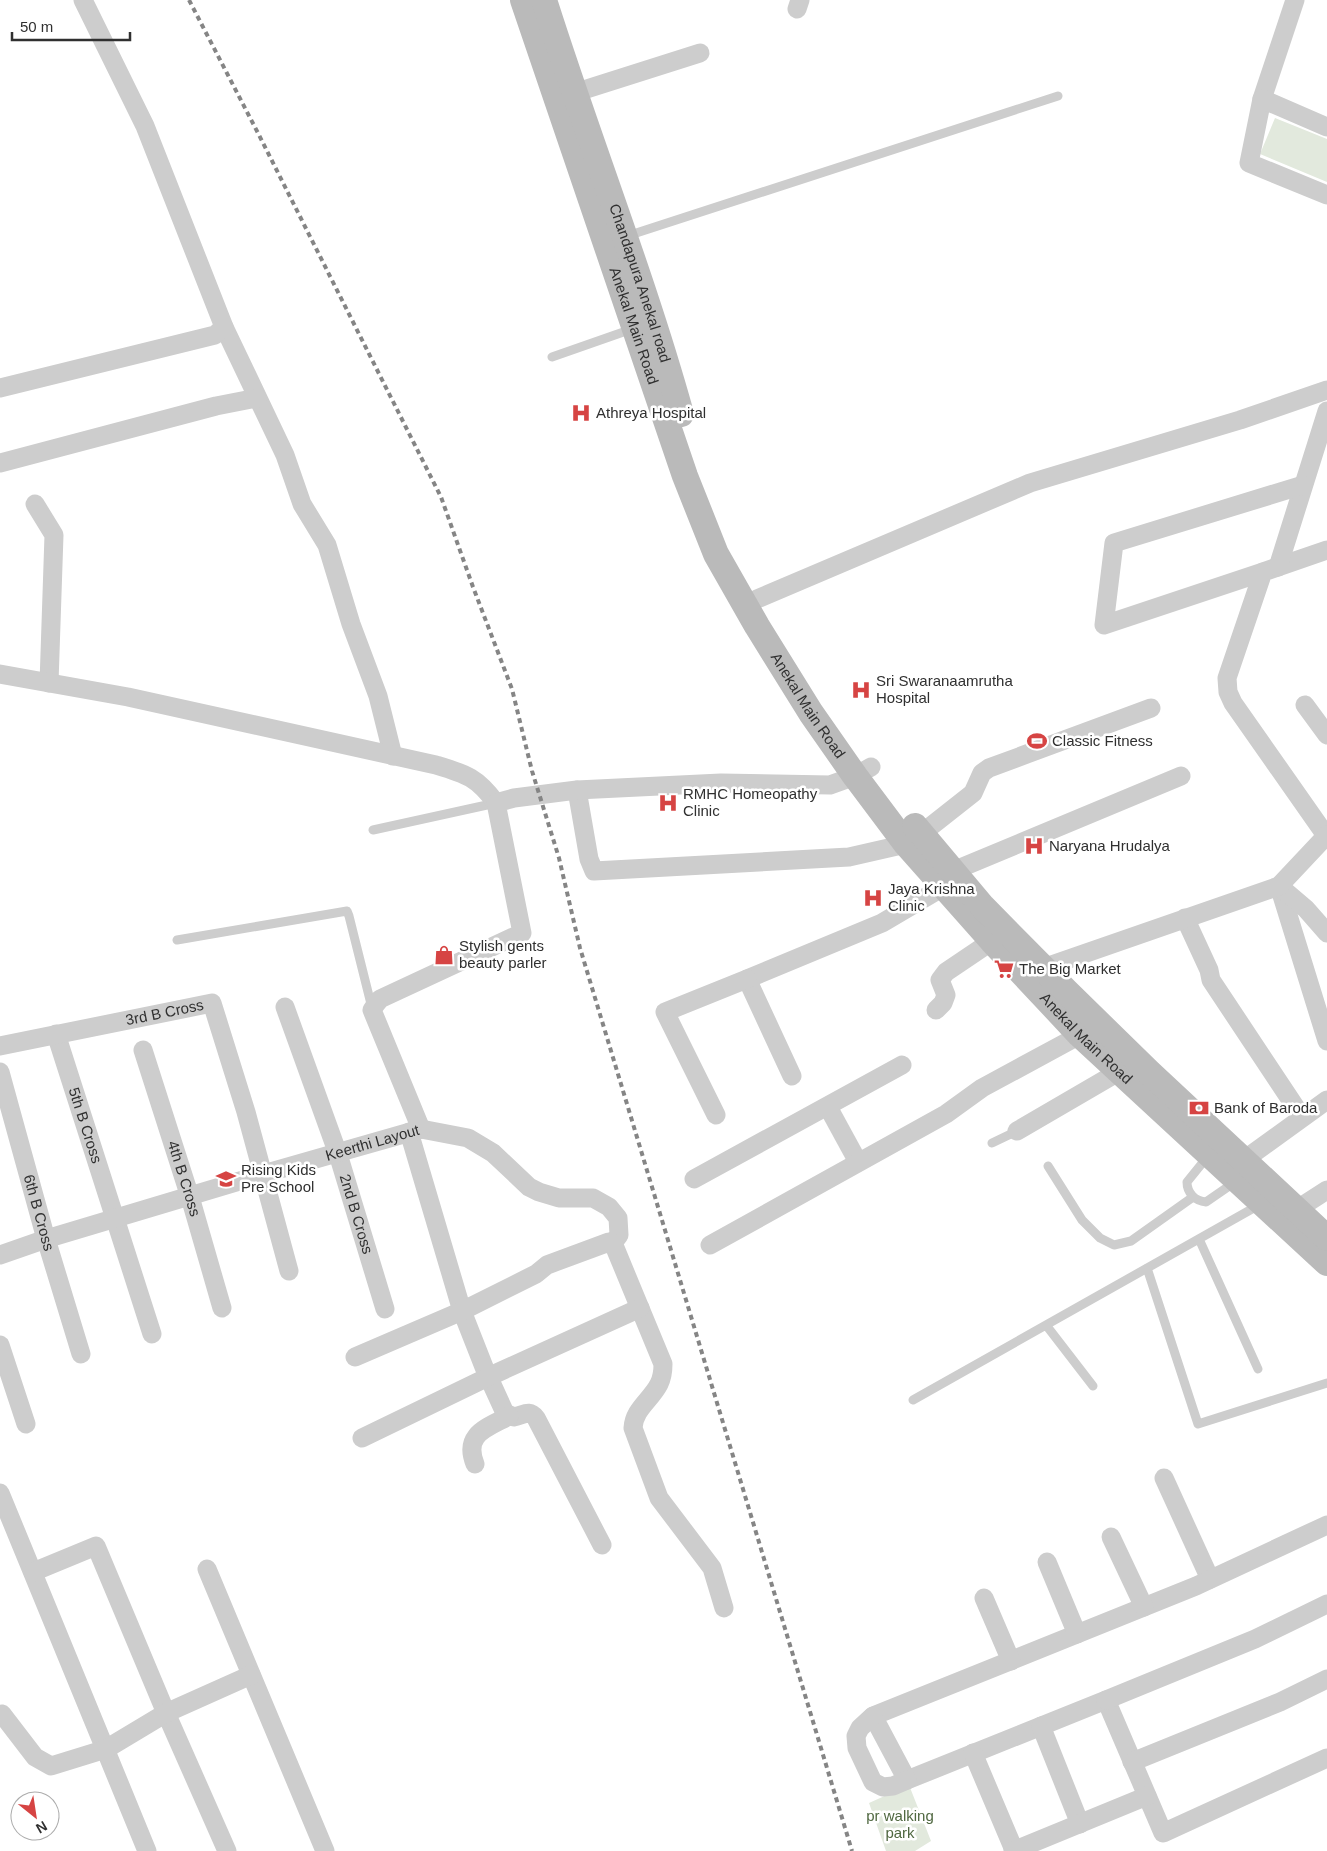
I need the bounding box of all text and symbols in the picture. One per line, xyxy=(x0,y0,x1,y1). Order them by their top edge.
scale bar xyxy=(12,10,130,42)
text: 50 m xyxy=(20,18,53,35)
street label: Chandapura Anekal road xyxy=(606,201,674,364)
street label: Anekal Main Road xyxy=(607,265,662,386)
hospital icon: Athreya Hospital xyxy=(570,402,592,424)
place label: Athreya Hospital xyxy=(596,404,706,421)
street label: Anekal Main Road xyxy=(768,649,849,761)
place label: Sri Swaranaamrutha Hospital xyxy=(876,672,1013,706)
hospital icon: Sri Swaranaamrutha Hospital xyxy=(850,679,872,701)
sports icon: Classic Fitness xyxy=(1026,730,1048,752)
place label: Classic Fitness xyxy=(1052,732,1153,749)
place label: RMHC Homeopathy Clinic xyxy=(683,785,818,819)
hospital icon: RMHC Homeopathy Clinic xyxy=(657,792,679,814)
hospital icon: Naryana Hrudalya xyxy=(1023,835,1045,857)
place label: Naryana Hrudalya xyxy=(1049,837,1171,854)
place label: Jaya Krishna Clinic xyxy=(888,880,975,914)
hospital icon: Jaya Krishna Clinic xyxy=(862,887,884,909)
place label: Stylish gents beauty parler xyxy=(459,937,547,971)
shop icon: Stylish gents beauty parler xyxy=(433,944,455,966)
supermarket icon: The Big Market xyxy=(993,958,1015,980)
place label: The Big Market xyxy=(1019,960,1122,977)
street label: Anekal Main Road xyxy=(1037,989,1136,1087)
street label: 3rd B Cross xyxy=(124,996,205,1028)
street label: 5th B Cross xyxy=(66,1085,106,1165)
bank icon: Bank of Baroda xyxy=(1188,1097,1210,1119)
place label: Bank of Baroda xyxy=(1214,1099,1318,1116)
street label: Keerthi Layout xyxy=(323,1121,422,1164)
street label: 4th B Cross xyxy=(165,1139,204,1218)
place label: Rising Kids Pre School xyxy=(241,1161,316,1195)
school or university icon: Rising Kids Pre School xyxy=(215,1168,237,1190)
street label: 2nd B Cross xyxy=(337,1172,377,1256)
street label: 6th B Cross xyxy=(21,1173,58,1253)
north arrow xyxy=(10,1791,60,1841)
park label: pr walking park xyxy=(866,1807,934,1841)
text: N xyxy=(33,1818,50,1837)

